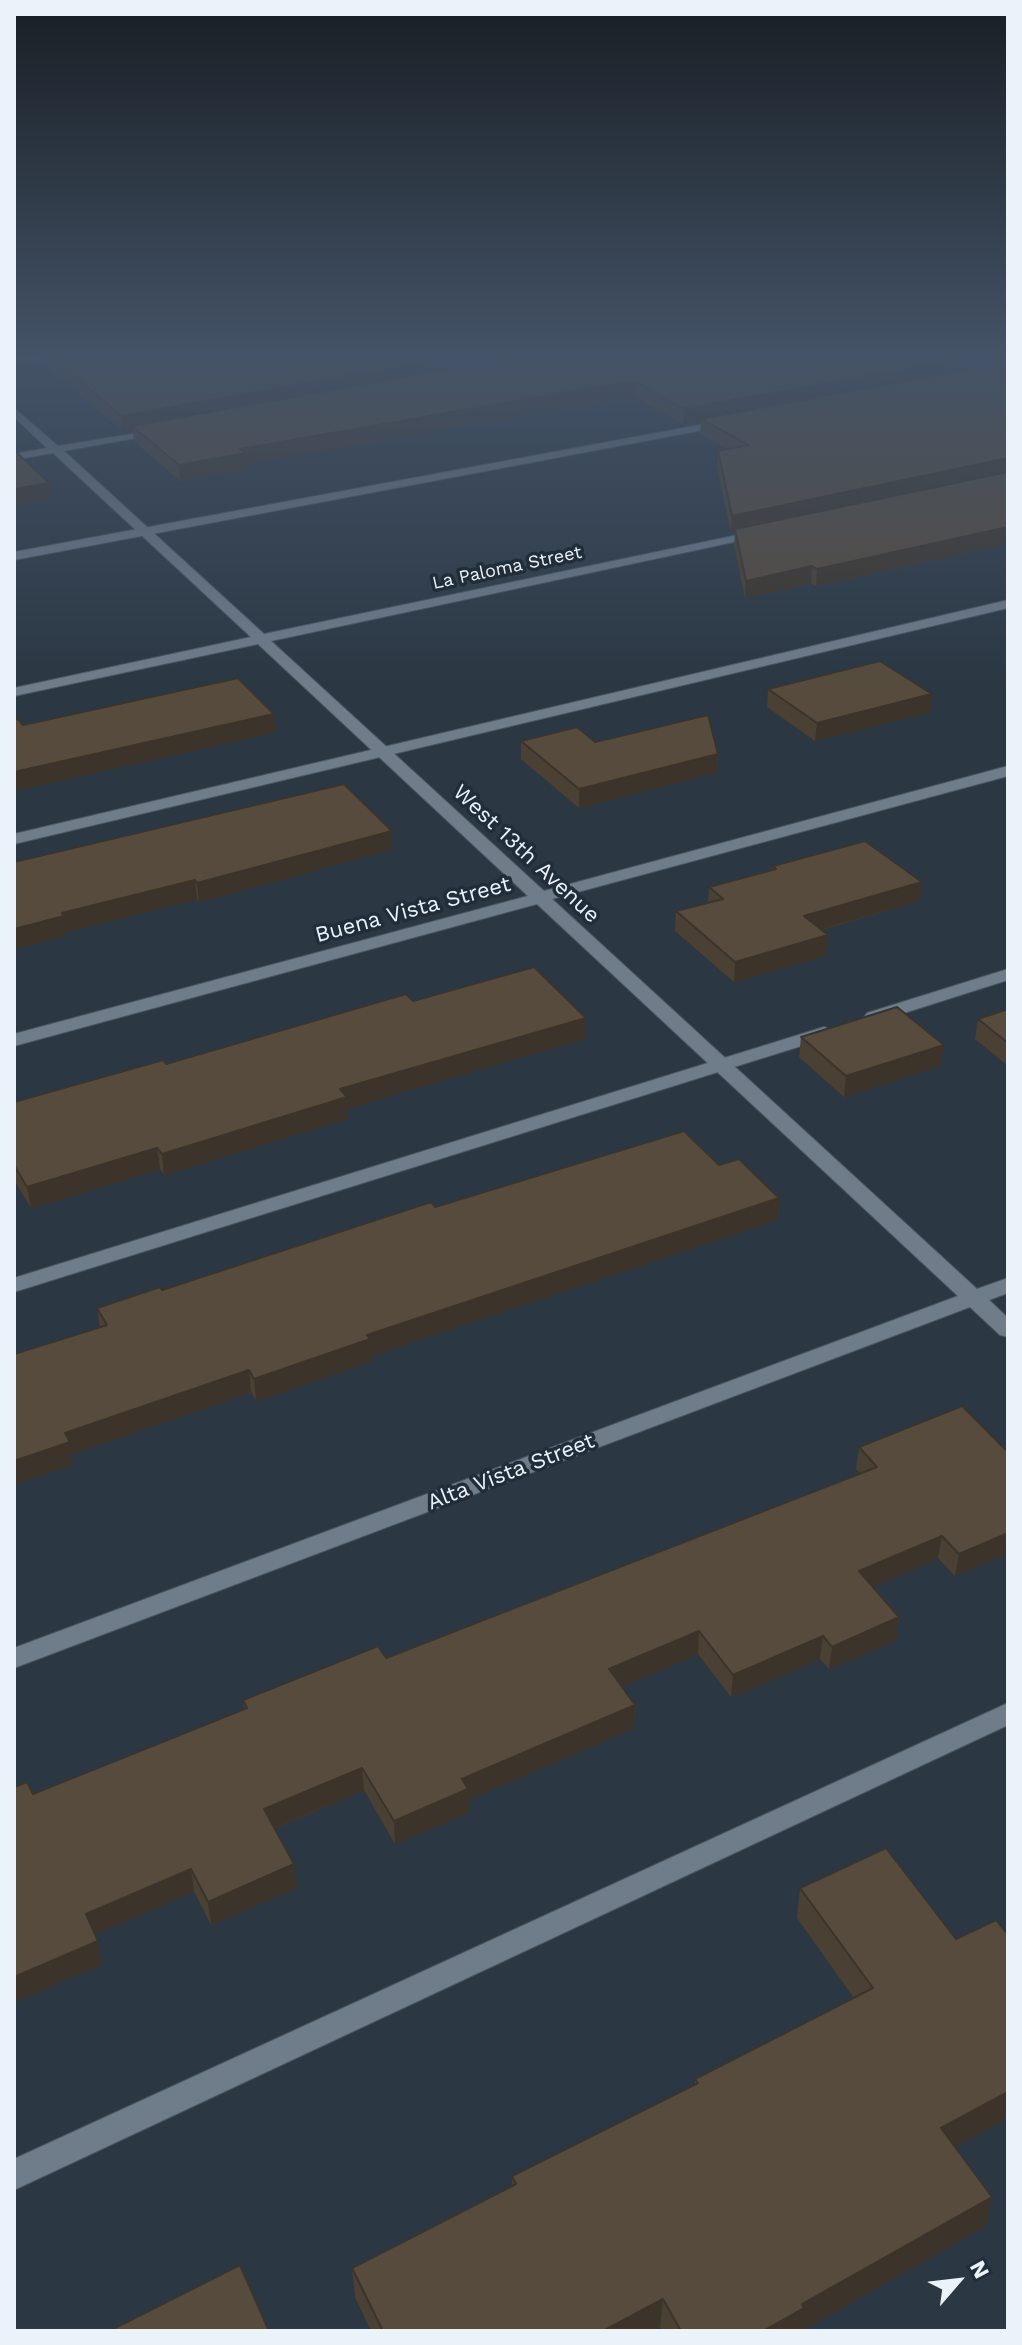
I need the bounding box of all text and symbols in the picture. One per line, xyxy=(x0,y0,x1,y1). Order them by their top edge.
street label: La Paloma Street xyxy=(430,542,584,594)
street label: West 13th Avenue xyxy=(447,779,605,929)
street label: Buena Vista Street xyxy=(312,871,514,949)
street label: Alta Vista Street xyxy=(424,1428,598,1516)
north arrow xyxy=(918,2241,998,2321)
text: N xyxy=(965,2256,994,2283)

